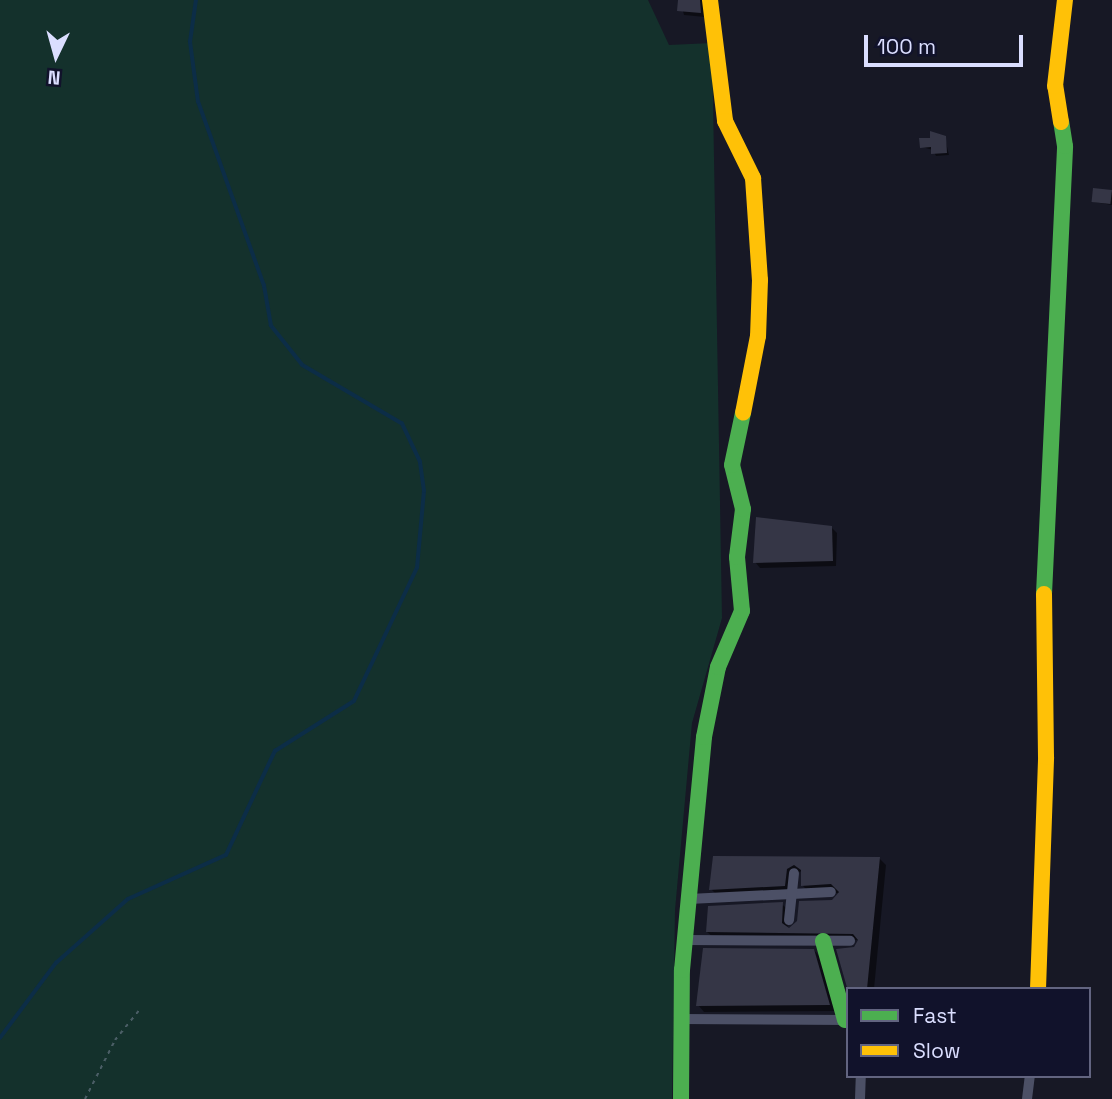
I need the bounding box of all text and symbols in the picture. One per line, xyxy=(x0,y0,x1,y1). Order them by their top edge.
north arrow xyxy=(21,21,91,91)
scale bar xyxy=(867,21,1026,65)
text: 100 m xyxy=(877,33,936,60)
text: N xyxy=(47,64,62,90)
legend xyxy=(846,987,1091,1078)
text: Fast xyxy=(913,1002,957,1029)
text: Slow xyxy=(913,1037,961,1064)

